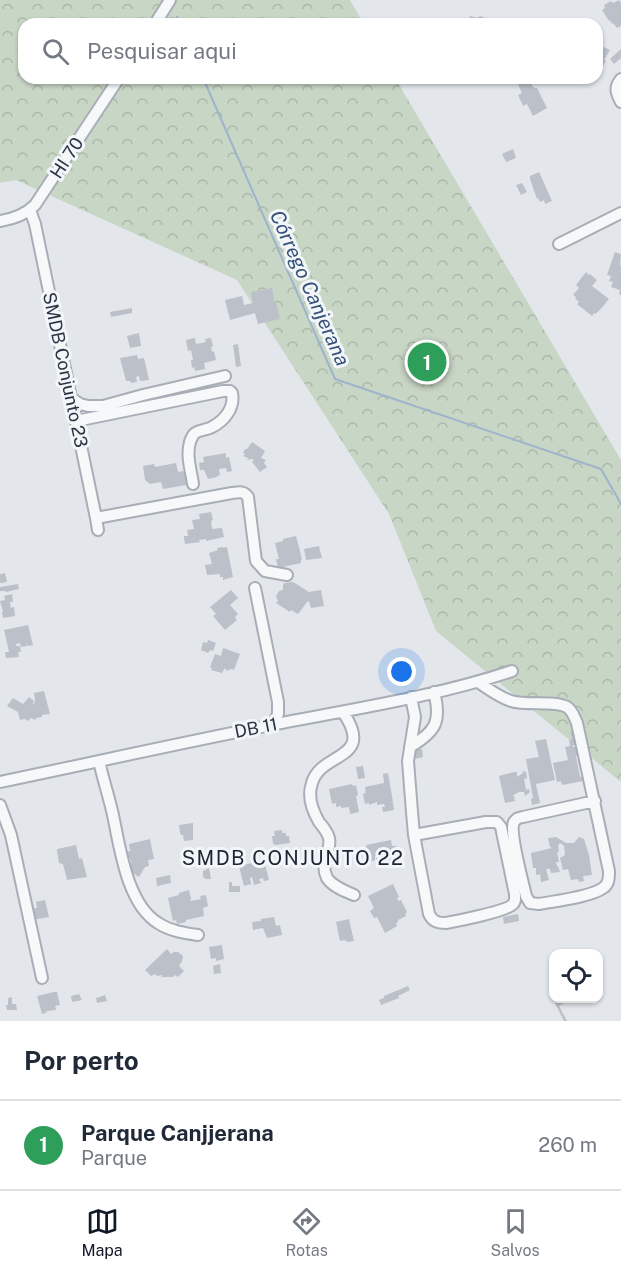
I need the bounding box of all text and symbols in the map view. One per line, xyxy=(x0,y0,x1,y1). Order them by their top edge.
search box xyxy=(18,18,603,84)
icon: search xyxy=(39,35,72,68)
text: Pesquisar aqui xyxy=(87,38,237,64)
street label: HI 70 xyxy=(46,133,88,182)
water label: Córrego Canjerana xyxy=(265,207,355,369)
street label: SMDB Conjunto 23 xyxy=(39,290,92,450)
pin: 1 xyxy=(408,340,446,385)
your location xyxy=(387,657,416,686)
street label: DB 11 xyxy=(233,713,279,742)
district label: SMDB CONJUNTO 22 xyxy=(182,846,404,870)
map controls xyxy=(549,949,603,1003)
button: locate xyxy=(549,949,603,1003)
text: Por perto xyxy=(24,1045,139,1076)
text: Parque Canjjerana xyxy=(81,1120,274,1146)
text: 1 xyxy=(39,1133,48,1157)
text: 260 m xyxy=(538,1133,597,1157)
text: Parque xyxy=(81,1146,147,1170)
tab: Mapa xyxy=(81,1205,123,1260)
tab: Rotas xyxy=(285,1205,328,1260)
tab: Salvos xyxy=(491,1205,540,1260)

